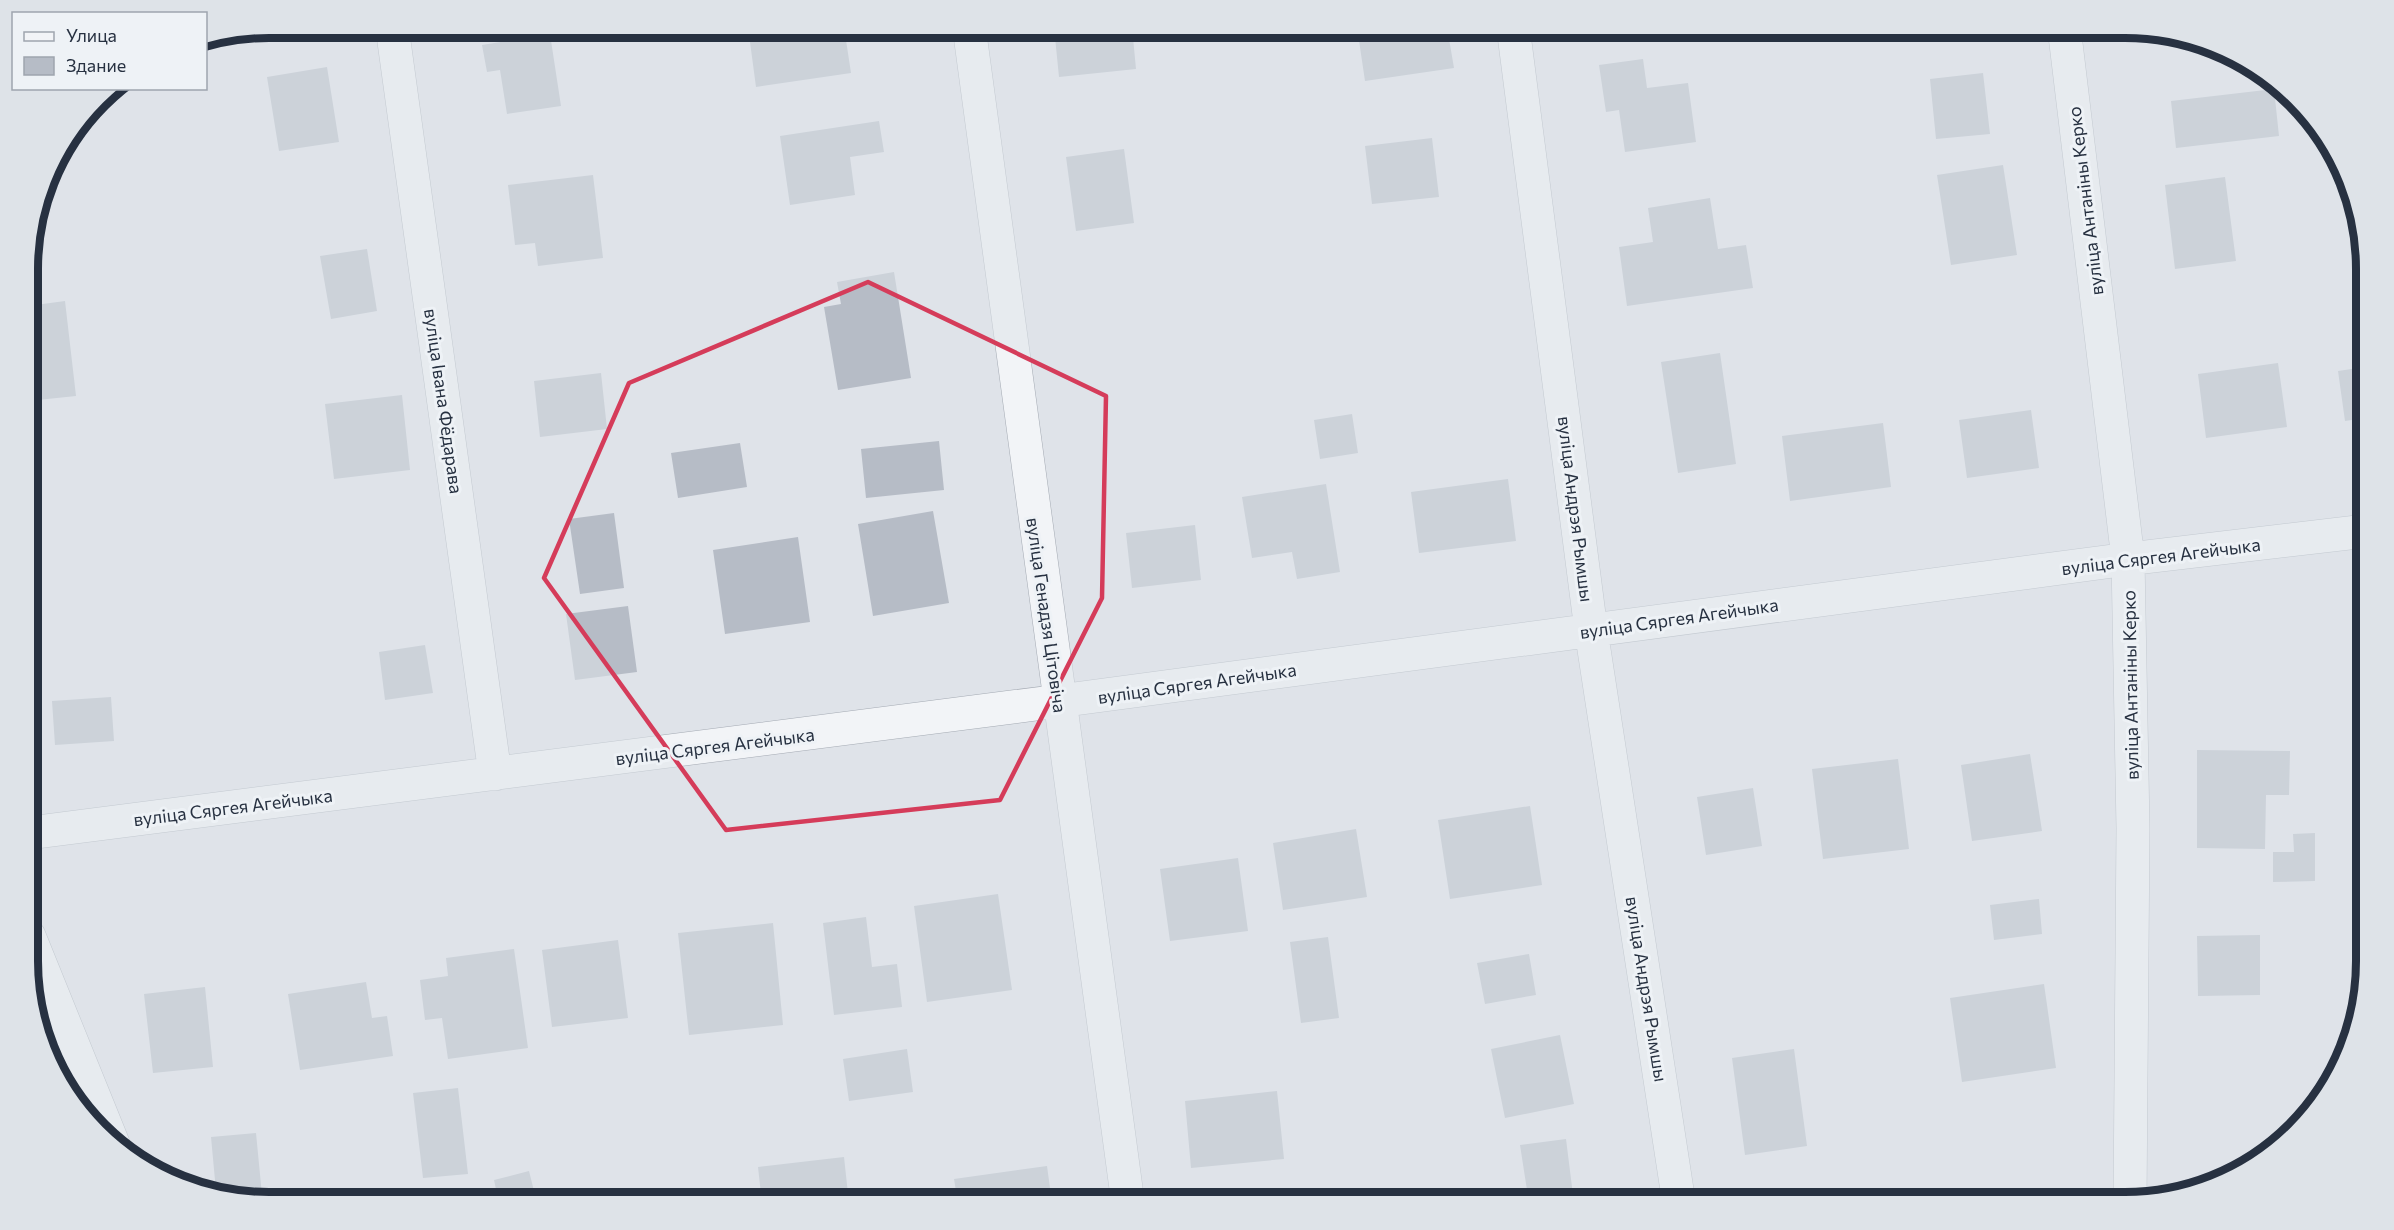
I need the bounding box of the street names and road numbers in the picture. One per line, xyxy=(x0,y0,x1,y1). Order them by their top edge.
street label: вуліца Антаніны Керко xyxy=(2063,105,2107,297)
street label: вуліца Івана Фёдарава xyxy=(420,307,468,495)
street label: вуліца Андрэя Рымшы xyxy=(1554,415,1598,603)
street label: вуліца Генадзя Цітовіча xyxy=(1022,516,1072,714)
street label: вуліца Сяргея Агейчыка xyxy=(2060,533,2262,579)
street label: вуліца Антаніны Керко xyxy=(2117,590,2143,780)
street label: вуліца Сяргея Агейчыка xyxy=(1578,593,1780,643)
street label: вуліца Сяргея Агейчыка xyxy=(1096,658,1298,708)
street label: вуліца Сяргея Агейчыка xyxy=(614,723,816,769)
street label: вуліца Сяргея Агейчыка xyxy=(132,784,334,830)
street label: вуліца Андрэя Рымшы xyxy=(1621,895,1673,1083)

